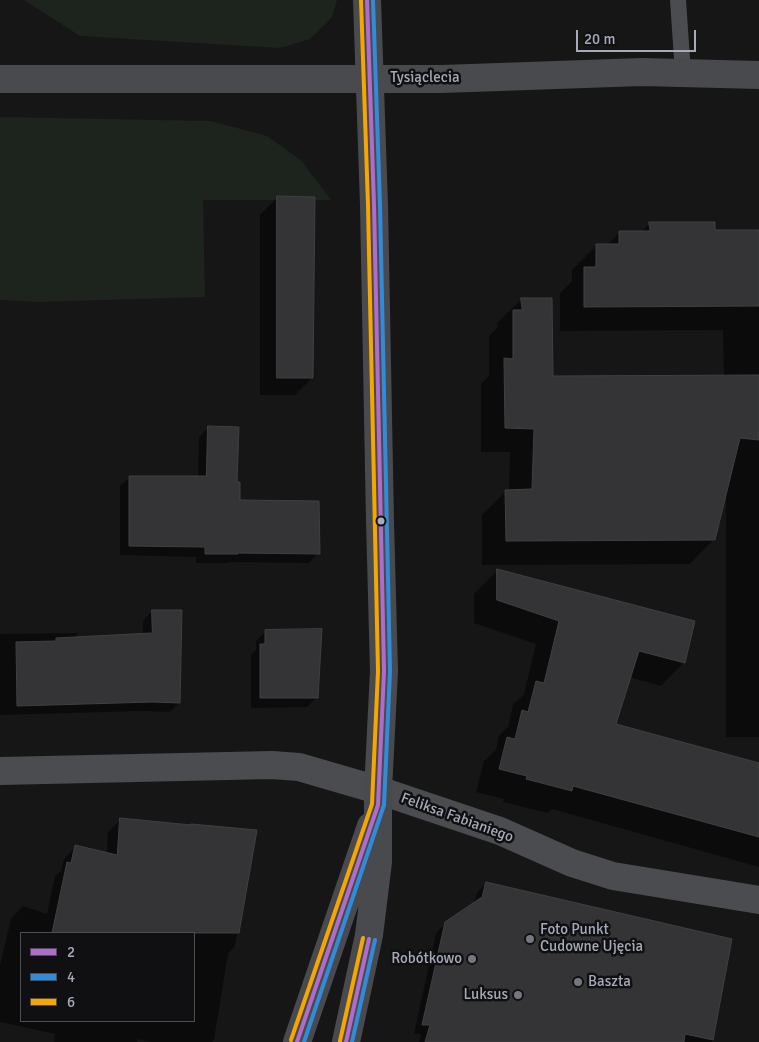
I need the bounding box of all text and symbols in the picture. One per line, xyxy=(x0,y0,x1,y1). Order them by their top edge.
scale bar xyxy=(579,20,699,52)
text: 20 m xyxy=(584,30,615,48)
street label: Tysiąclecia xyxy=(390,69,460,87)
unlabelled marker xyxy=(376,516,386,526)
street label: Feliksa Fabianiego xyxy=(398,789,516,847)
place label: Foto Punkt Cudowne Ujęcia xyxy=(540,921,643,956)
legend xyxy=(20,932,195,1022)
marker: Foto Punkt Cudowne Ujęcia xyxy=(524,933,536,945)
text: 2 xyxy=(67,943,75,961)
place label: Robótkowo xyxy=(391,950,462,968)
marker: Robótkowo xyxy=(466,953,478,965)
text: 4 xyxy=(67,968,75,986)
place label: Baszta xyxy=(588,973,631,991)
marker: Baszta xyxy=(572,976,584,988)
place label: Luksus xyxy=(463,986,508,1004)
marker: Luksus xyxy=(512,989,524,1001)
text: 6 xyxy=(67,993,75,1011)

